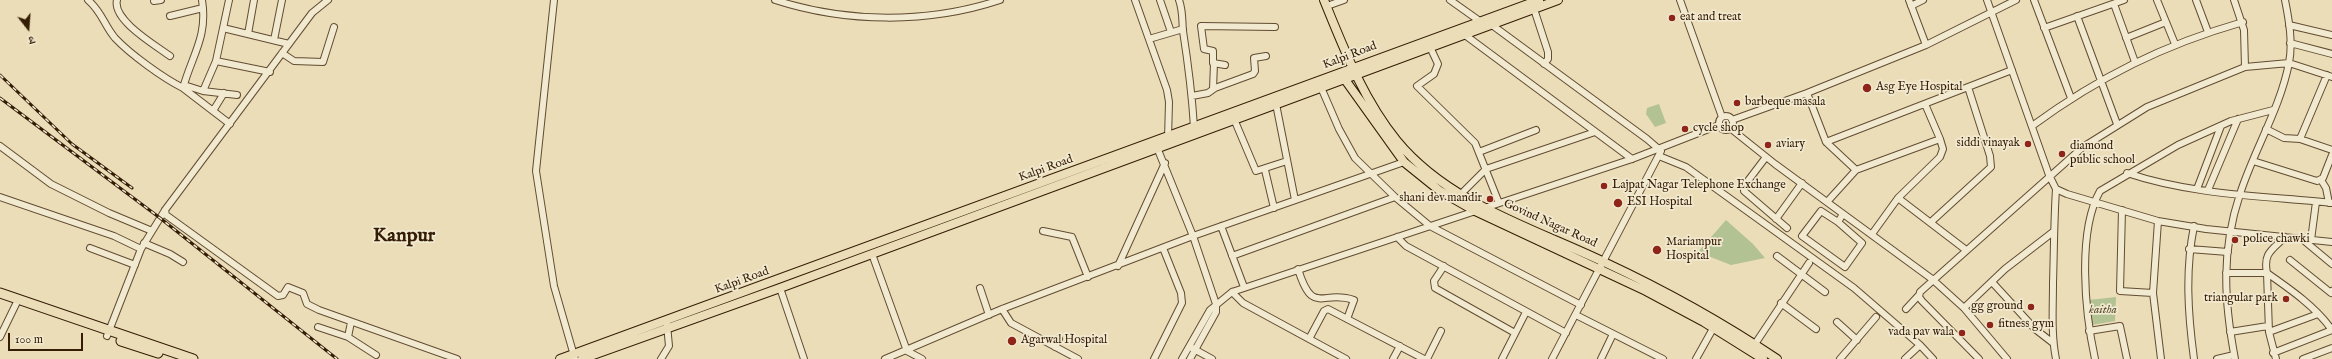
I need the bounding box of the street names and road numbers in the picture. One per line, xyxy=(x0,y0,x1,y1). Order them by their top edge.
street label: Kalpi Road xyxy=(1321,39,1379,73)
street label: Kalpi Road xyxy=(1017,153,1075,185)
street label: Govind Nagar Road xyxy=(1501,197,1599,251)
street label: Kalpi Road xyxy=(713,265,771,297)

